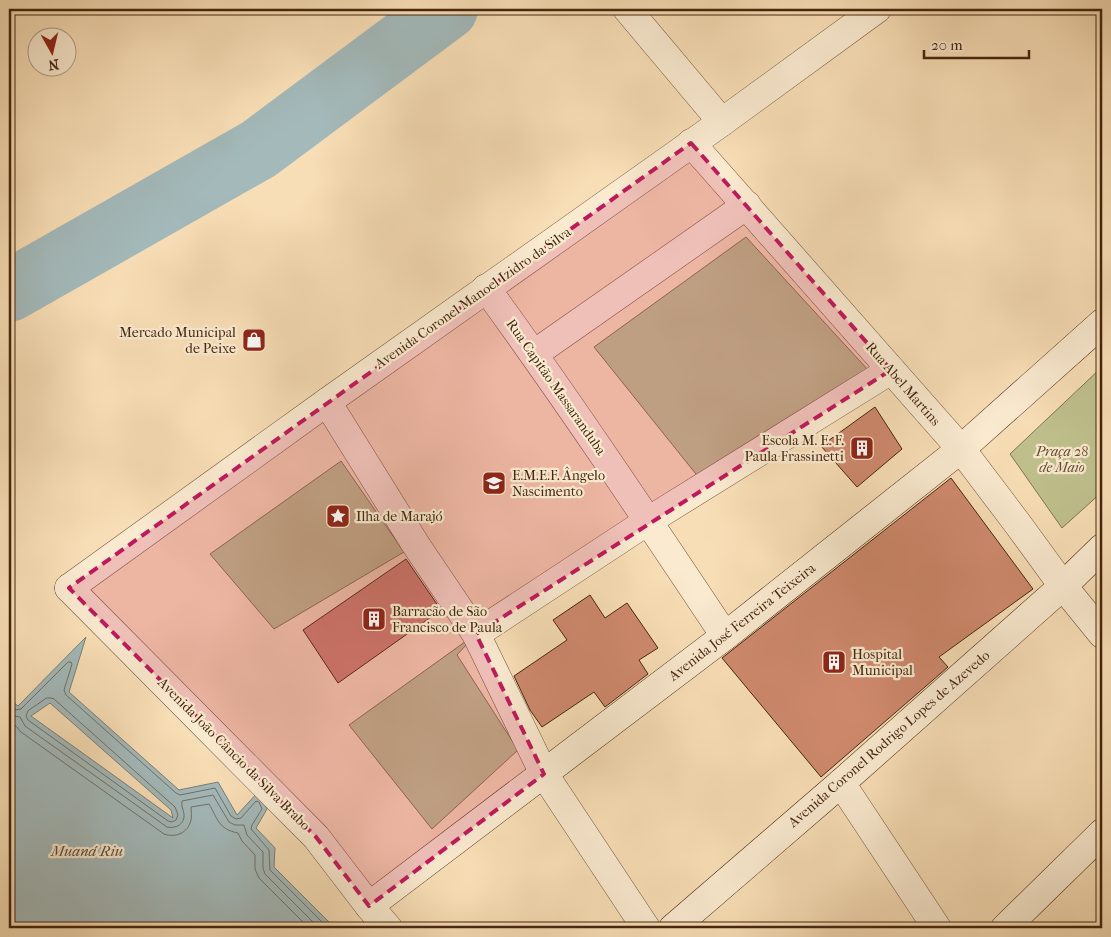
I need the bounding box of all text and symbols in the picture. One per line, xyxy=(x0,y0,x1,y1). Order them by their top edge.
north arrow xyxy=(28,28,78,78)
scale bar xyxy=(924,28,1028,60)
text: 20 m xyxy=(931,36,963,54)
text: N xyxy=(47,55,60,74)
street label: Avenida Coronel Manoel Izidro da Silva xyxy=(371,223,575,373)
street label: Rua Capitão Massaranduba xyxy=(503,316,610,459)
place label: Mercado Municipal de Peixe xyxy=(119,324,236,357)
shop icon: Mercado Municipal de Peixe xyxy=(241,327,267,353)
street label: Rua Abel Martins xyxy=(862,339,944,429)
place label: Escola M. E. F. Paula Frassinetti xyxy=(744,432,844,465)
building icon: Escola M. E. F. Paula Frassinetti xyxy=(849,435,875,461)
park label: Praça 28 de Maio xyxy=(1035,443,1088,476)
place label: E.M.E.F. Ângelo Nascimento xyxy=(512,466,605,500)
school or university icon: E.M.E.F. Ângelo Nascimento xyxy=(481,470,507,496)
place icon: Ilha de Marajó xyxy=(325,503,351,529)
place label: Ilha de Marajó xyxy=(356,508,443,525)
street label: Avenida José Ferreira Teixeira xyxy=(665,559,819,685)
place label: Barracão de São Francisco de Paula xyxy=(392,603,503,636)
building icon: Barracão de São Francisco de Paula xyxy=(361,606,387,632)
place label: Hospital Municipal xyxy=(852,646,913,679)
street label: Avenida Coronel Rodrigo Lopes de Azevedo xyxy=(784,647,993,832)
building icon: Hospital Municipal xyxy=(821,649,847,675)
street label: Avenida João Câncio da Silva Brabo xyxy=(153,673,314,834)
water label: Muaná Riu xyxy=(50,842,123,860)

